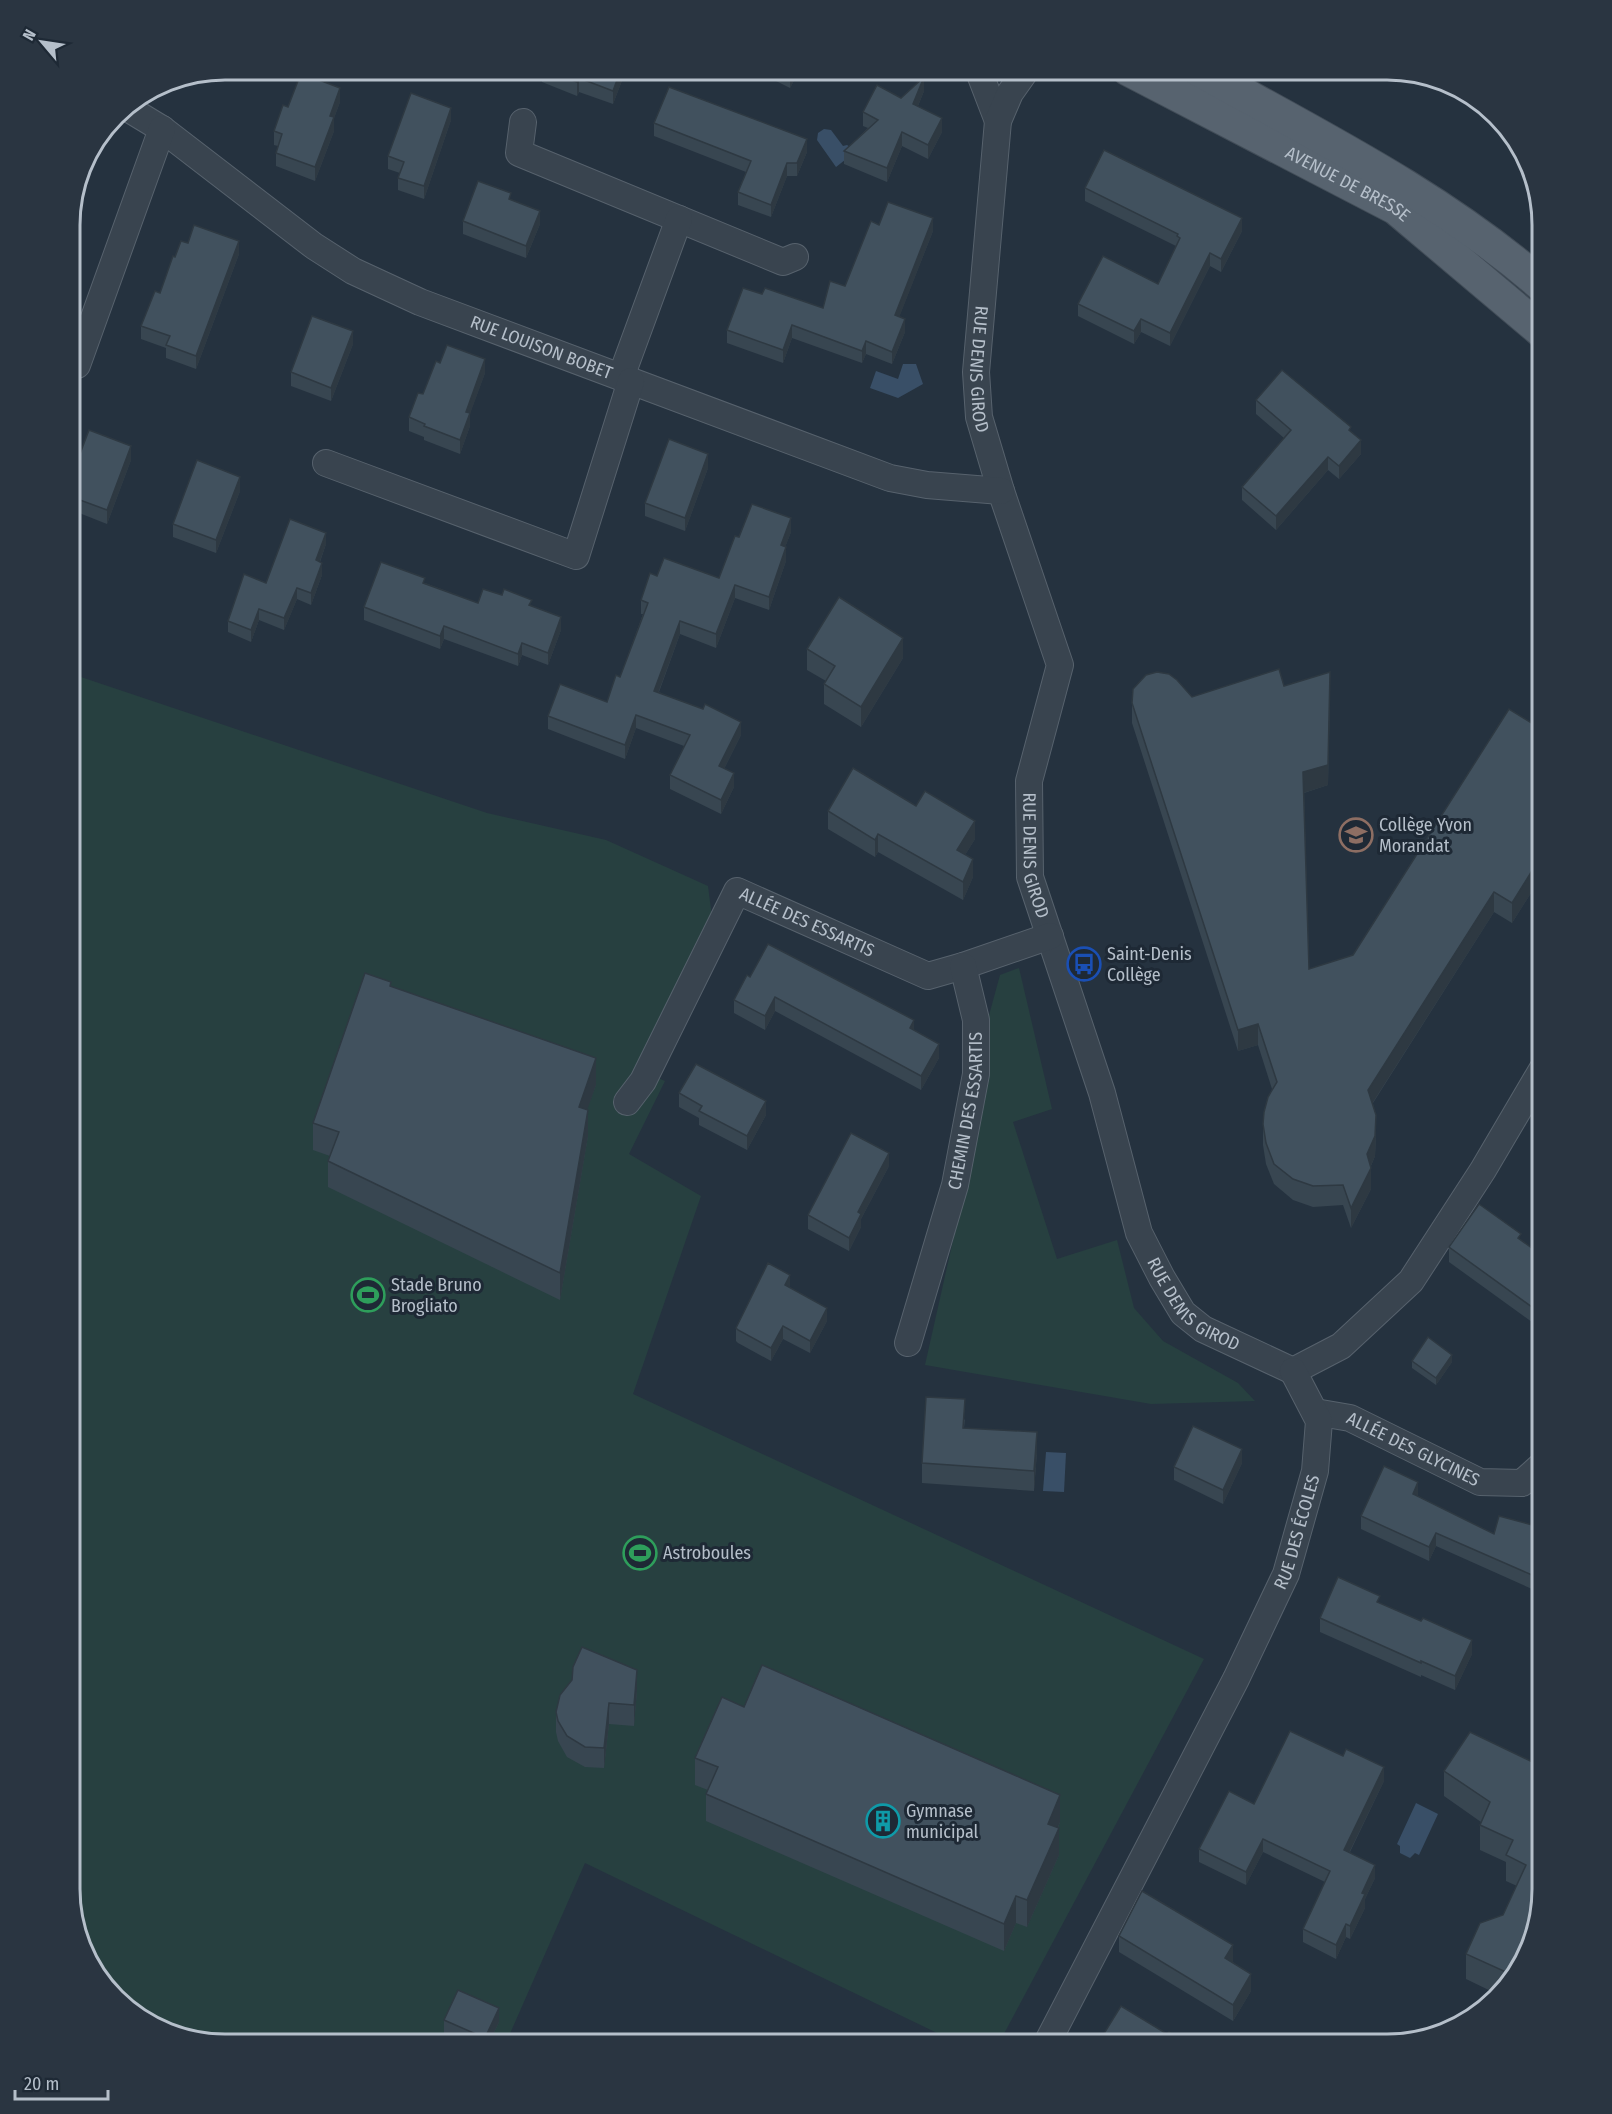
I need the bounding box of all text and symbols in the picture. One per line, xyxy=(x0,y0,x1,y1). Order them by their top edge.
north arrow xyxy=(12,12,72,72)
text: N xyxy=(19,26,40,44)
street label: AVENUE DE BRESSE xyxy=(1282,142,1415,226)
street label: RUE DENIS GIROD xyxy=(965,305,994,435)
street label: RUE LOUISON BOBET xyxy=(467,311,616,384)
street label: RUE DENIS GIROD xyxy=(1018,792,1054,921)
place label: Collège Yvon Morandat xyxy=(1379,814,1472,857)
school or university icon: Collège Yvon Morandat xyxy=(1338,817,1374,853)
street label: ALLÉE DES ESSARTIS xyxy=(736,883,878,962)
place label: Saint-Denis Collège xyxy=(1107,943,1192,986)
bus stop icon: Saint-Denis Collège xyxy=(1066,946,1102,982)
street label: CHEMIN DES ESSARTIS xyxy=(943,1032,987,1193)
street label: RUE DENIS GIROD xyxy=(1142,1254,1243,1356)
place label: Stade Bruno Brogliato xyxy=(391,1274,482,1317)
sports icon: Stade Bruno Brogliato xyxy=(350,1277,386,1313)
street label: ALLÉE DES GLYCINES xyxy=(1343,1407,1483,1491)
street label: RUE DES ÉCOLES xyxy=(1269,1472,1324,1593)
sports icon: Astroboules xyxy=(622,1535,658,1571)
place label: Astroboules xyxy=(663,1542,751,1564)
place label: Gymnase municipal xyxy=(906,1800,979,1843)
building icon: Gymnase municipal xyxy=(865,1803,901,1839)
scale bar xyxy=(15,2063,108,2101)
text: 20 m xyxy=(24,2073,59,2095)

